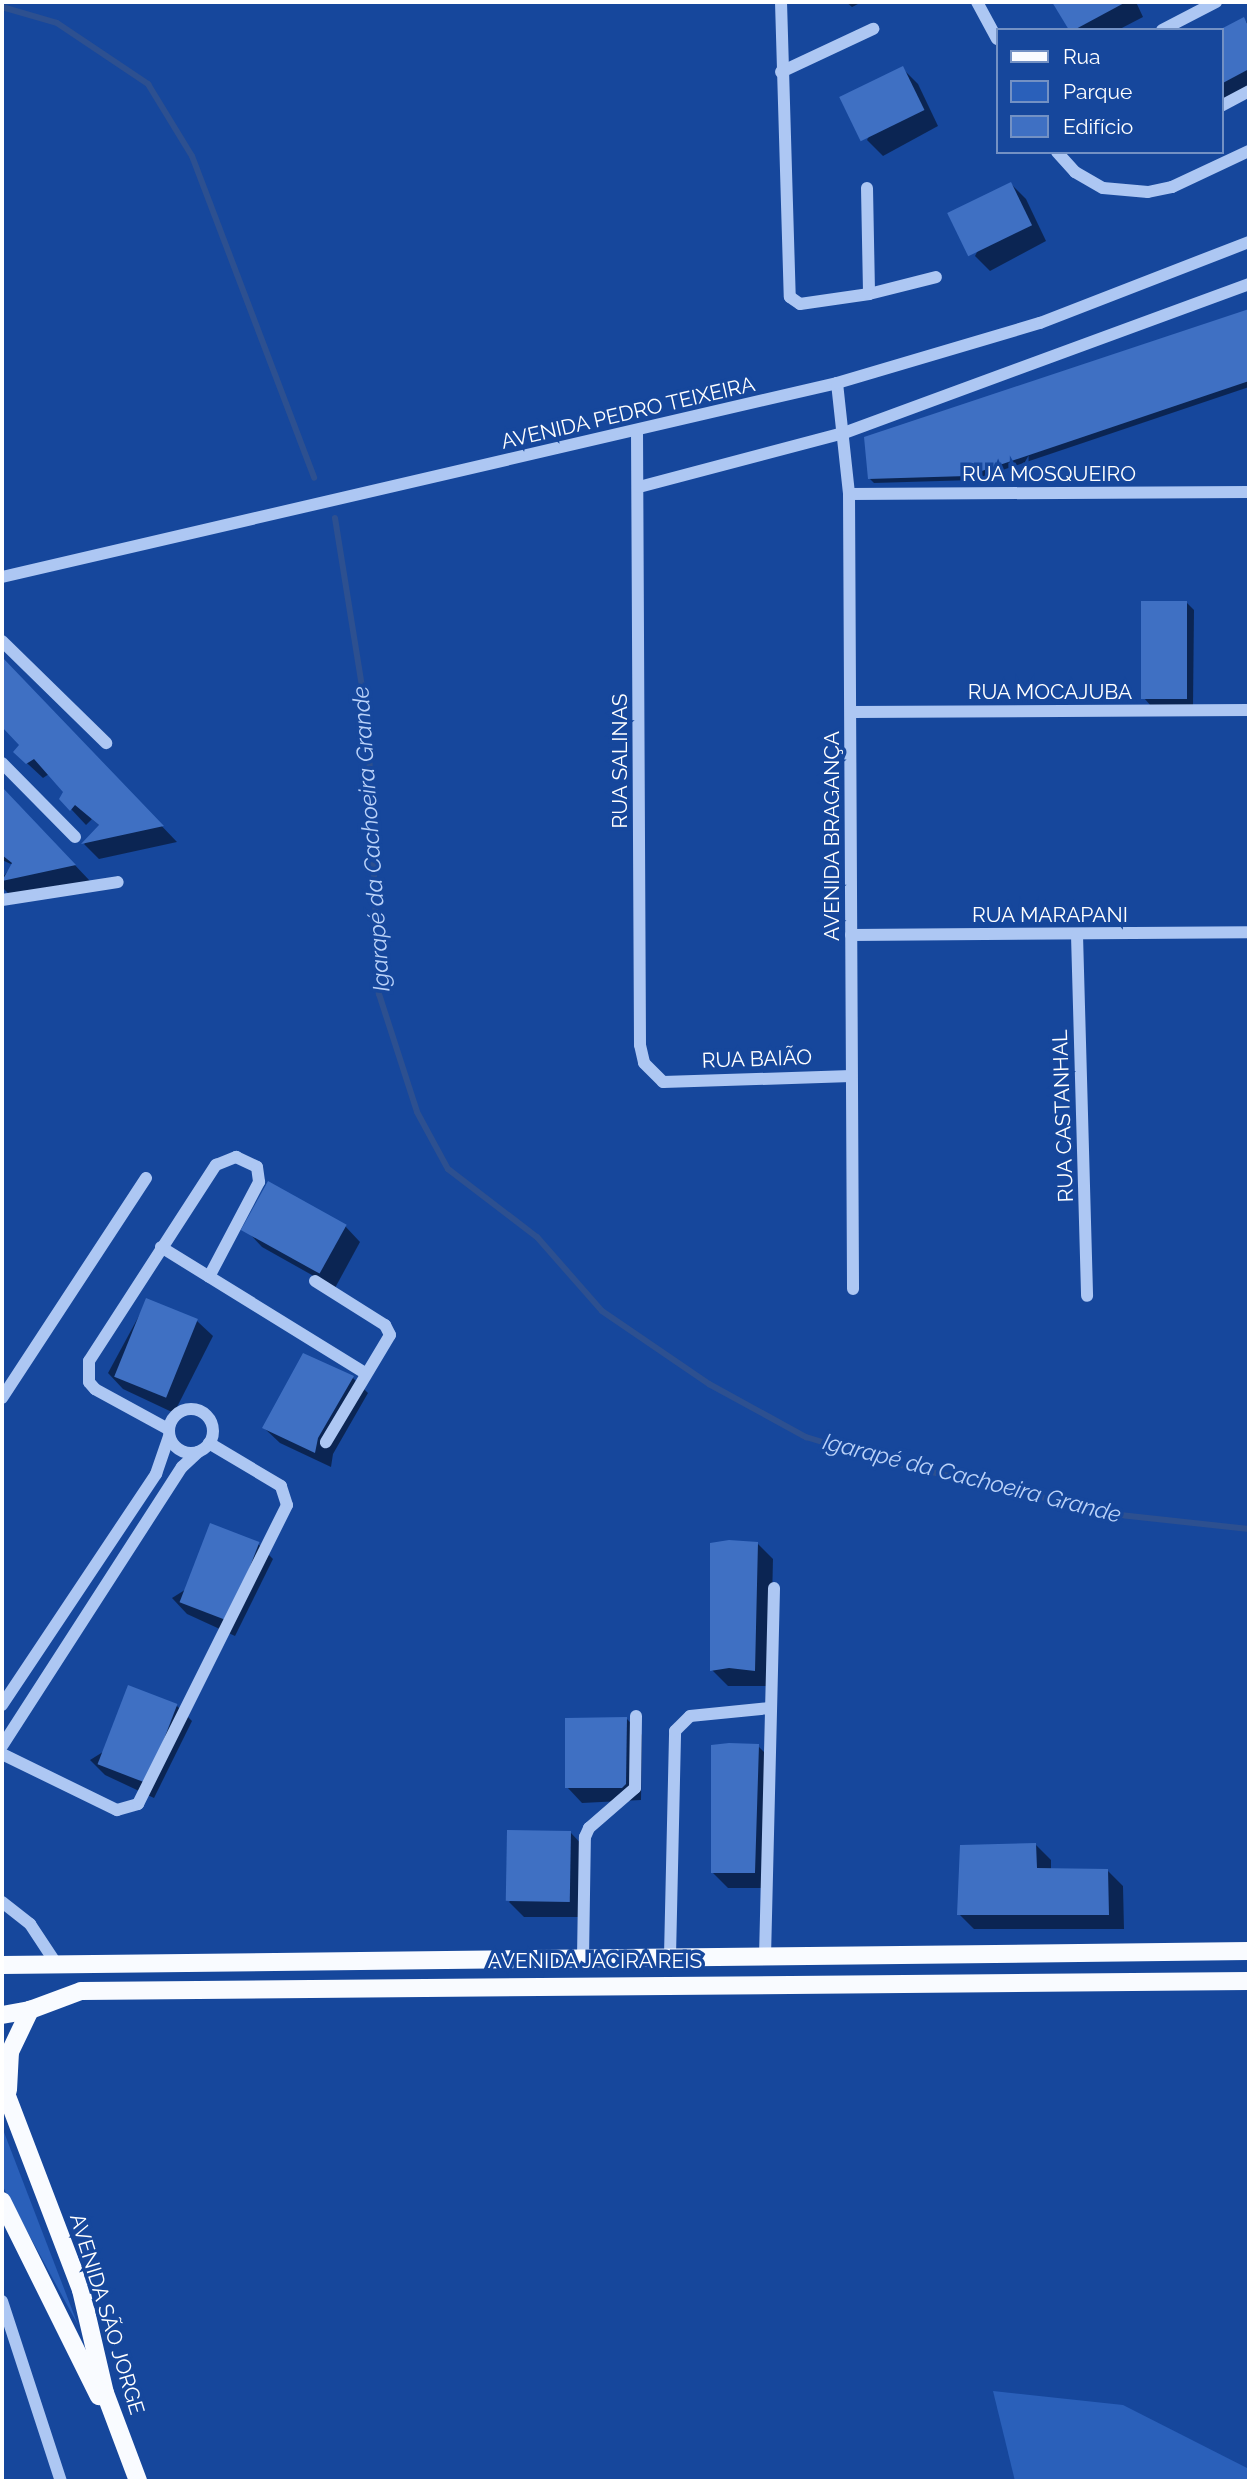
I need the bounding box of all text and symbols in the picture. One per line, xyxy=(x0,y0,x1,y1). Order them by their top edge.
legend xyxy=(996,28,1223,154)
text: Rua xyxy=(1063,44,1100,69)
text: Parque xyxy=(1063,79,1132,104)
text: Edifício xyxy=(1063,114,1133,139)
street label: AVENIDA PEDRO TEIXEIRA xyxy=(498,371,758,455)
street label: RUA MOSQUEIRO xyxy=(962,461,1136,487)
street label: RUA MOCAJUBA xyxy=(968,679,1132,705)
water label: Igarapé da Cachoeira Grande xyxy=(347,685,395,993)
street label: RUA SALINAS xyxy=(607,693,633,829)
street label: AVENIDA BRAGANÇA xyxy=(819,731,845,941)
street label: RUA MARAPANI xyxy=(972,902,1128,928)
street label: RUA CASTANHAL xyxy=(1047,1029,1079,1203)
street label: RUA BAIÃO xyxy=(701,1044,813,1074)
water label: Igarapé da Cachoeira Grande xyxy=(820,1428,1124,1528)
street label: AVENIDA JACIRA REIS xyxy=(487,1948,703,1974)
street label: AVENIDA SÃO JORGE xyxy=(64,2210,150,2418)

